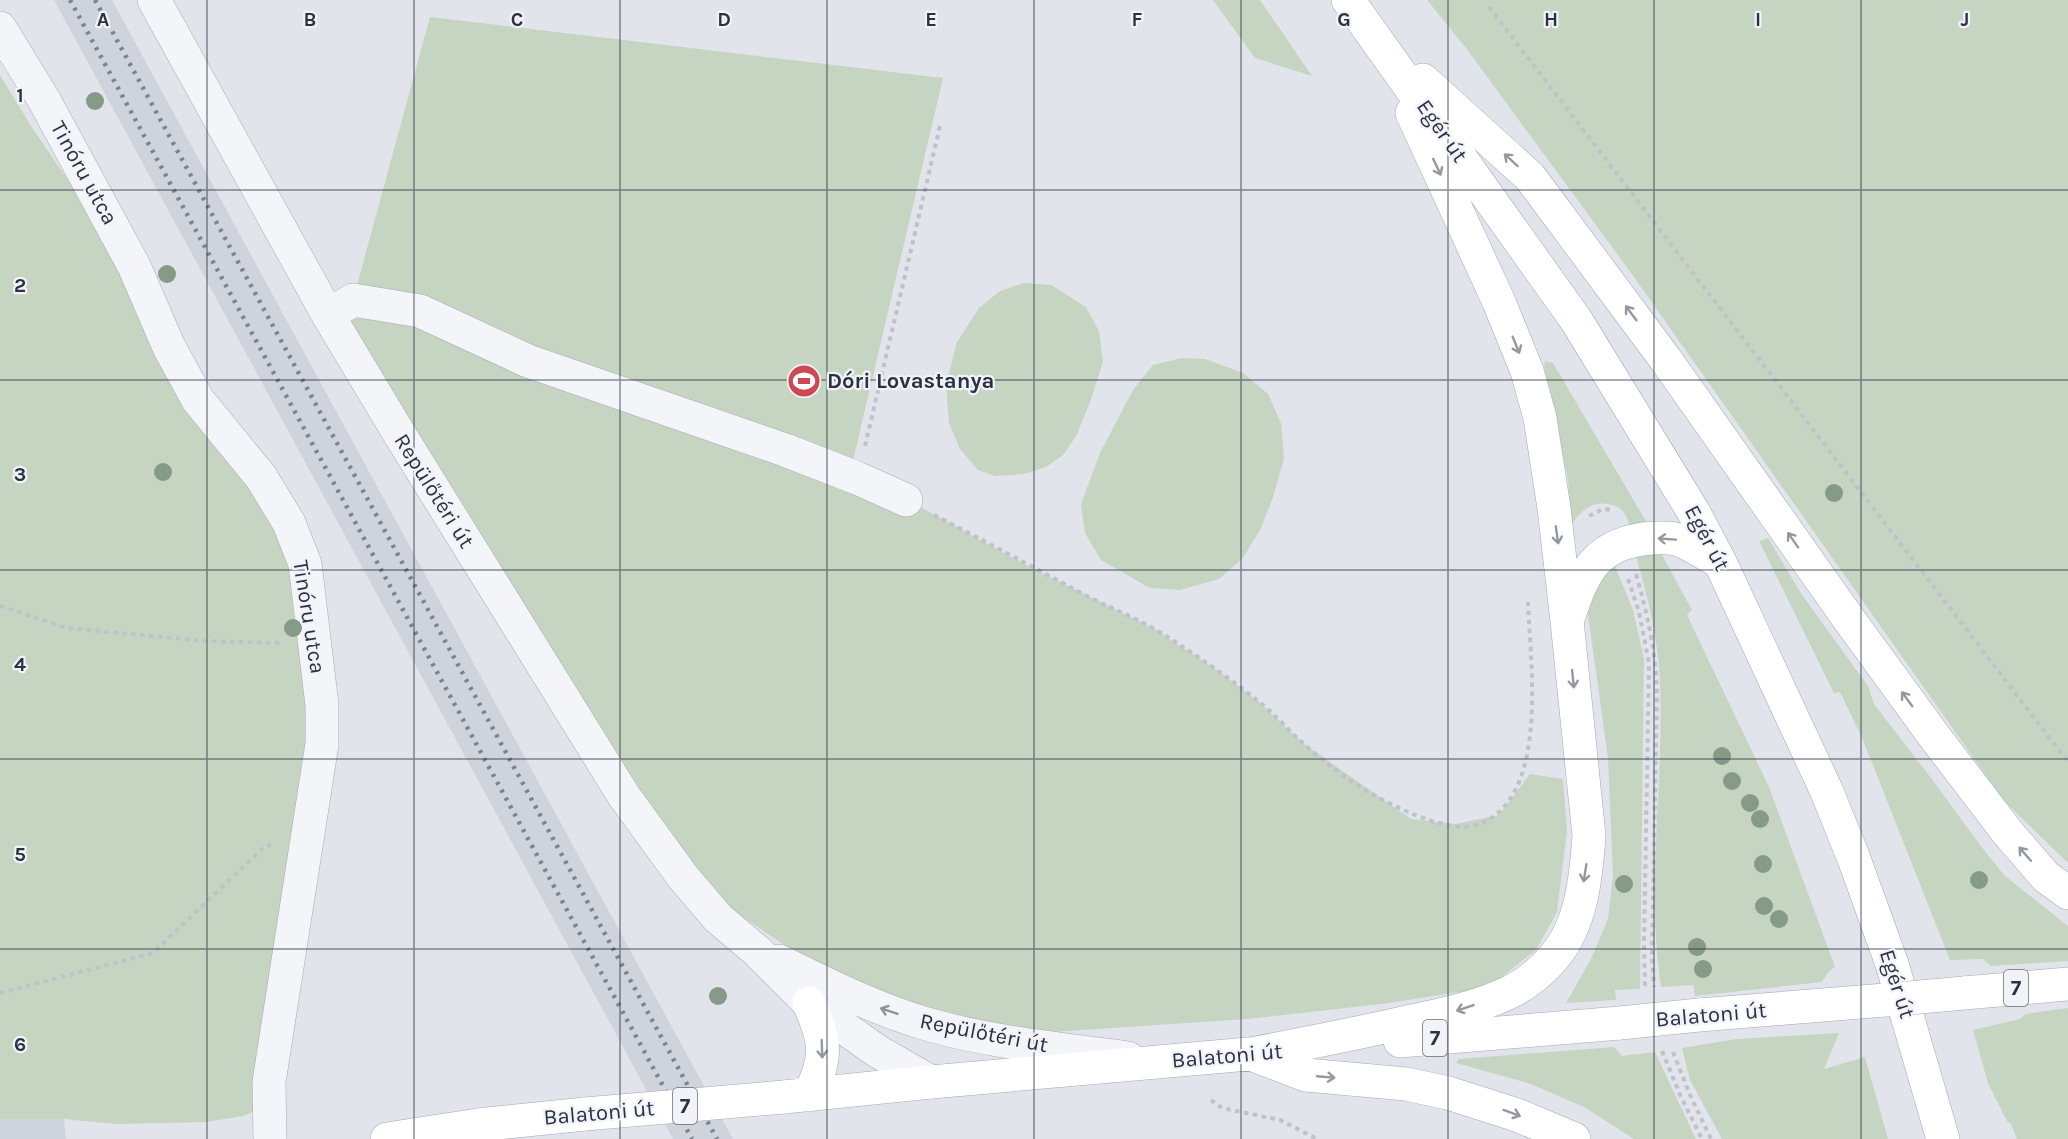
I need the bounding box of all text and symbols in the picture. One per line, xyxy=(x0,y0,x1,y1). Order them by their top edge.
text: A xyxy=(97,8,110,31)
text: B xyxy=(304,8,316,31)
text: C xyxy=(511,8,523,31)
text: D xyxy=(717,8,731,31)
text: E xyxy=(925,8,937,31)
text: F xyxy=(1132,8,1143,31)
text: G xyxy=(1337,8,1351,31)
text: H xyxy=(1544,8,1558,31)
text: I xyxy=(1755,8,1761,31)
text: J xyxy=(1961,8,1969,31)
text: 1 xyxy=(16,84,24,107)
street label: Egér út xyxy=(1411,95,1473,167)
street label: Tinóru utca xyxy=(45,117,123,229)
one-way arrow xyxy=(1504,153,1519,167)
one-way arrow xyxy=(1431,158,1443,176)
text: 2 xyxy=(14,274,26,297)
one-way arrow xyxy=(1625,306,1638,322)
one-way arrow xyxy=(1511,336,1522,354)
sports icon: Dóri Lovastanya xyxy=(786,363,822,399)
place label: Dóri Lovastanya xyxy=(827,368,994,394)
street label: Repülőtéri út xyxy=(389,429,479,553)
text: 3 xyxy=(14,463,26,486)
street label: Egér út xyxy=(1679,501,1735,575)
one-way arrow xyxy=(1552,525,1563,545)
one-way arrow xyxy=(1658,533,1678,544)
one-way arrow xyxy=(1787,533,1799,549)
street label: Tinóru utca xyxy=(287,558,331,676)
text: 4 xyxy=(14,653,26,676)
one-way arrow xyxy=(1568,669,1579,688)
one-way arrow xyxy=(1901,691,1913,707)
text: 5 xyxy=(14,843,26,866)
one-way arrow xyxy=(2019,846,2032,862)
one-way arrow xyxy=(1580,863,1591,882)
street label: Egér út xyxy=(1874,946,1920,1022)
road number: 7 xyxy=(2004,970,2028,1006)
street label: Balatoni út xyxy=(1655,997,1767,1033)
one-way arrow xyxy=(1456,1003,1475,1014)
one-way arrow xyxy=(880,1004,899,1015)
street label: Repülőtéri út xyxy=(918,1008,1050,1058)
road number: 7 xyxy=(1423,1020,1447,1056)
text: 6 xyxy=(14,1033,26,1056)
one-way arrow xyxy=(817,1038,828,1058)
street label: Balatoni út xyxy=(1171,1038,1283,1074)
one-way arrow xyxy=(1316,1071,1336,1082)
road number: 7 xyxy=(673,1088,697,1124)
street label: Balatoni út xyxy=(543,1095,655,1131)
one-way arrow xyxy=(1502,1109,1521,1120)

